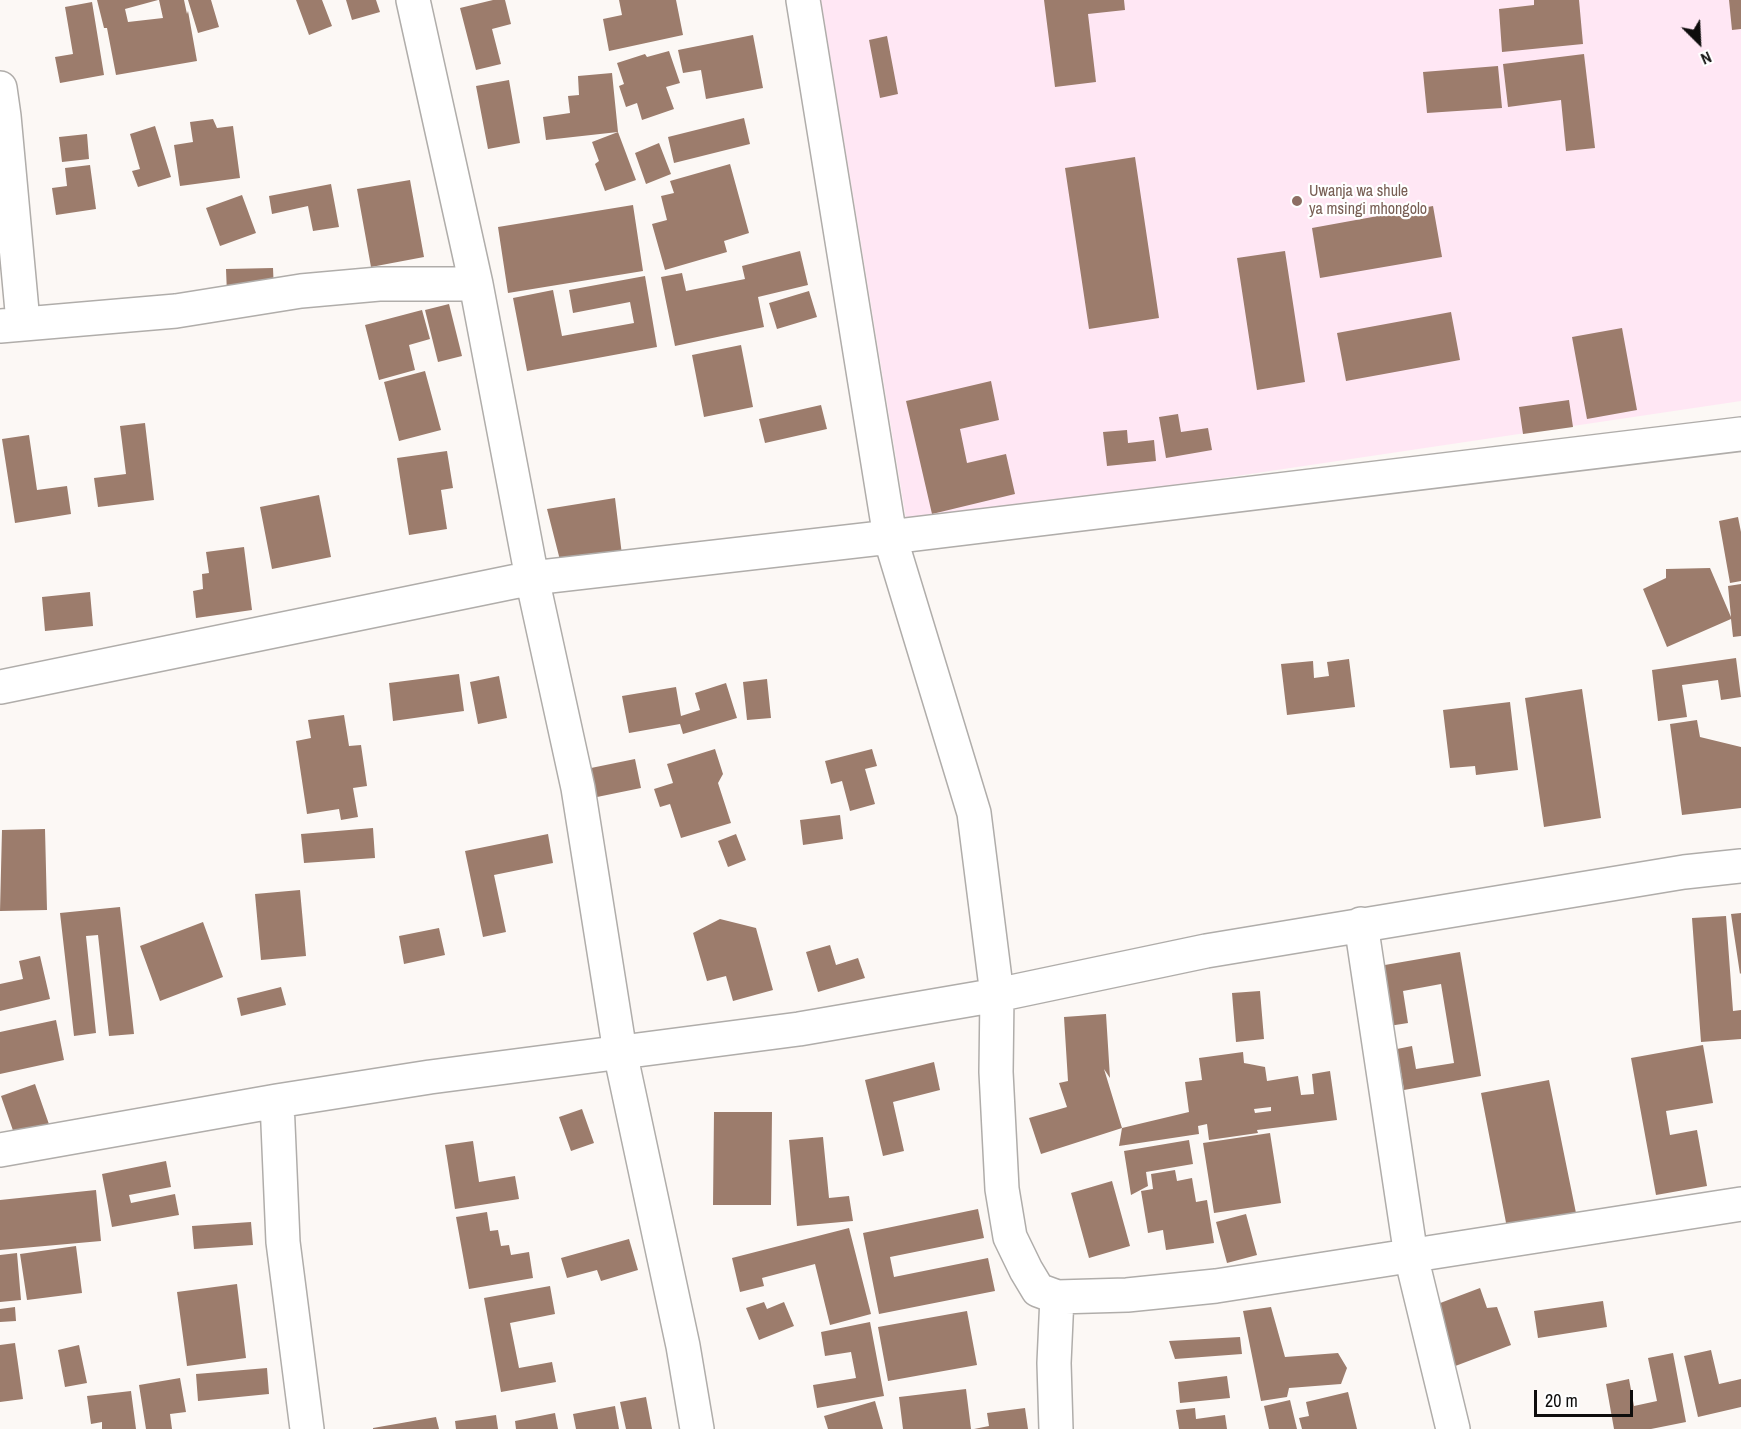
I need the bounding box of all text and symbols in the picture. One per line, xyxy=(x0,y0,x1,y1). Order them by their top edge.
north arrow xyxy=(1669,12,1729,72)
text: N xyxy=(1698,46,1715,70)
place label: Uwanja wa shule ya msingi mhongolo xyxy=(1309,182,1427,220)
marker: Uwanja wa shule ya msingi mhongolo xyxy=(1290,194,1304,208)
scale bar xyxy=(1537,1378,1636,1416)
text: 20 m xyxy=(1545,1388,1578,1413)

